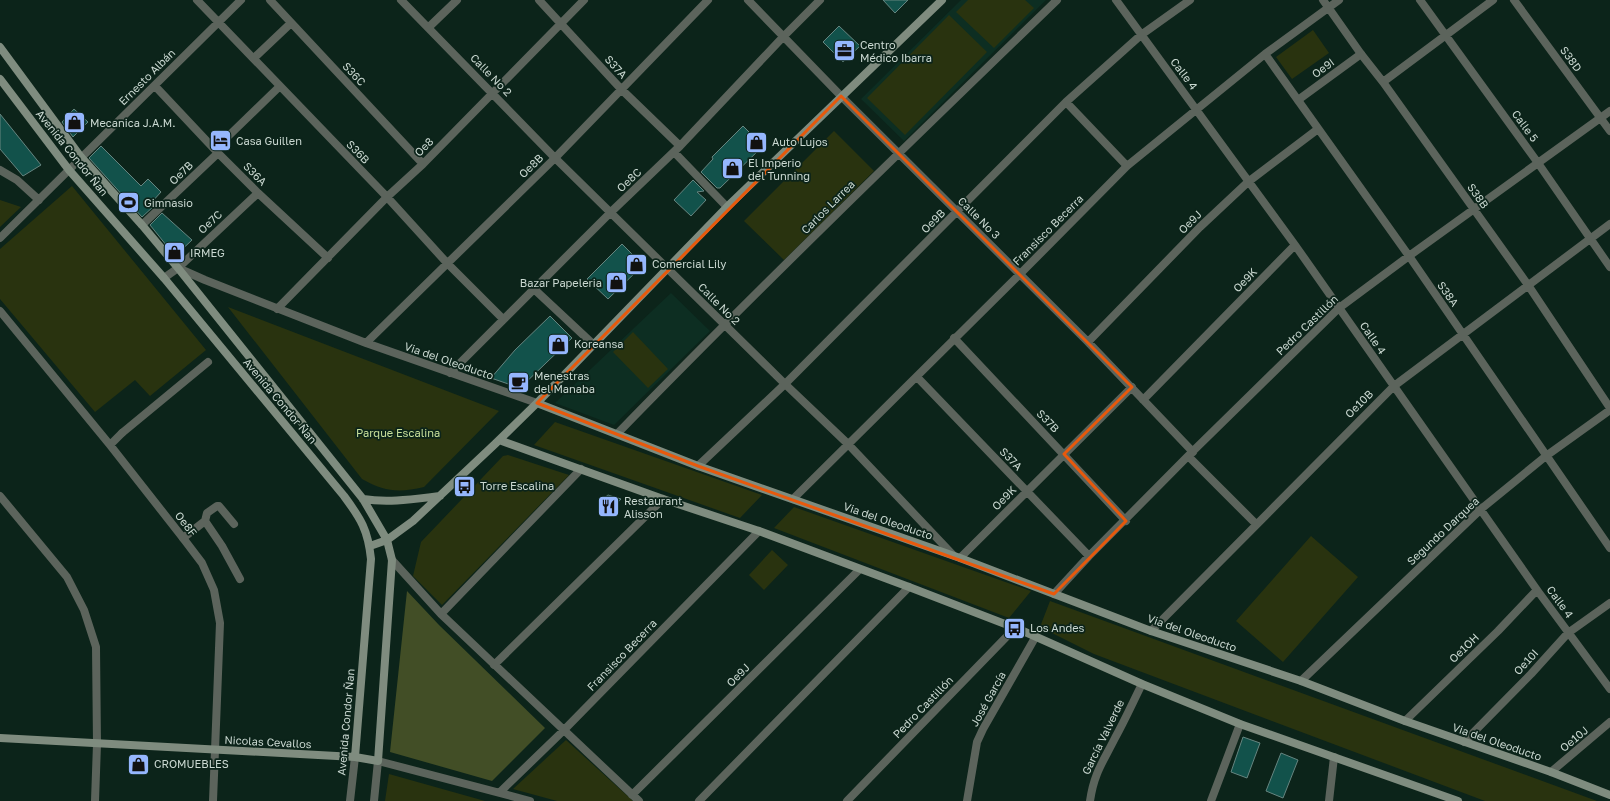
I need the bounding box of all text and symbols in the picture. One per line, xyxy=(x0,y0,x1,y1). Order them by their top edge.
office icon: Centro Médico Ibarra xyxy=(832,38,858,64)
place label: Centro Médico Ibarra xyxy=(860,38,932,64)
street label: S38D xyxy=(1558,44,1585,74)
street label: Ernesto Albán xyxy=(116,46,177,107)
street label: Calle No 2 xyxy=(468,51,515,99)
street label: S37A xyxy=(603,52,631,81)
street label: Calle 4 xyxy=(1168,55,1201,92)
street label: Oe9I xyxy=(1309,55,1336,80)
street label: S36C xyxy=(340,59,369,88)
street label: Avenida Condor Ñan xyxy=(34,107,111,198)
street label: Calle 5 xyxy=(1510,107,1541,144)
shop icon: Mecanica J.A.M. xyxy=(61,110,87,136)
place label: Mecanica J.A.M. xyxy=(90,116,175,129)
hotel icon: Casa Guillen xyxy=(208,128,234,154)
shop icon: Auto Lujos xyxy=(744,129,770,155)
place label: Casa Guillen xyxy=(236,134,302,147)
street label: Oe8 xyxy=(412,134,436,159)
place label: Auto Lujos xyxy=(772,135,828,148)
street label: S36B xyxy=(344,137,373,166)
street label: Oe8B xyxy=(516,151,545,180)
shop icon: El Imperio del Tunning xyxy=(719,156,745,182)
place label: El Imperio del Tunning xyxy=(748,156,810,182)
street label: Oe7B xyxy=(166,158,195,187)
street label: S36A xyxy=(241,159,270,188)
street label: Oe8C xyxy=(614,165,644,194)
street label: Carlos Larrea xyxy=(798,177,857,236)
street label: S38B xyxy=(1465,181,1492,211)
sports icon: Gimnasio xyxy=(116,190,142,216)
street label: Fransisco Becerra xyxy=(1010,192,1086,268)
street label: Calle No 3 xyxy=(956,194,1003,241)
place label: Gimnasio xyxy=(144,196,193,209)
street label: Oe9B xyxy=(918,206,947,235)
street label: Oe7C xyxy=(195,207,224,236)
street label: Oe9J xyxy=(1175,207,1204,236)
shop icon: IRMEG xyxy=(162,240,188,266)
place label: IRMEG xyxy=(190,246,225,259)
shop icon: Comercial Lily xyxy=(624,251,650,277)
place label: Comercial Lily xyxy=(652,257,726,270)
street label: Oe9K xyxy=(1230,264,1260,295)
shop icon: Bazar Papeleria xyxy=(604,270,630,296)
place label: Bazar Papeleria xyxy=(520,276,602,289)
street label: S38A xyxy=(1435,279,1462,309)
street label: Calle No 2 xyxy=(696,280,743,327)
street label: Pedro Castillón xyxy=(1273,292,1340,357)
street label: Calle 4 xyxy=(1358,319,1389,357)
shop icon: Koreansa xyxy=(546,331,572,357)
place label: Koreansa xyxy=(574,337,624,350)
street label: Via del Oleoducto xyxy=(403,339,496,382)
street label: Avenida Condor Ñan xyxy=(241,355,320,446)
cafe icon: Menestras del Manaba xyxy=(506,369,532,395)
place label: Menestras del Manaba xyxy=(534,369,595,395)
street label: Oe10B xyxy=(1342,387,1375,420)
street label: S37B xyxy=(1034,407,1062,435)
park label: Parque Escalina xyxy=(356,426,440,439)
street label: S37A xyxy=(997,445,1026,473)
bus stop icon: Torre Escalina xyxy=(451,473,477,499)
place label: Torre Escalina xyxy=(480,479,554,492)
street label: Oe9K xyxy=(989,483,1019,512)
restaurant icon: Restaurant Alisson xyxy=(596,494,622,520)
place label: Restaurant Alisson xyxy=(624,494,682,520)
street label: Segundo Darquea xyxy=(1404,494,1481,567)
street label: Via del Oleoducto xyxy=(842,499,935,542)
street label: Oe8F xyxy=(173,509,200,539)
street label: Calle 4 xyxy=(1544,583,1577,621)
street label: Via del Oleoducto xyxy=(1146,611,1239,654)
bus stop icon: Los Andes xyxy=(1002,615,1028,641)
street label: Fransisco Becerra xyxy=(584,616,659,693)
place label: Los Andes xyxy=(1030,621,1085,634)
street label: Oe1OH xyxy=(1446,630,1481,665)
street label: Oe10I xyxy=(1511,646,1541,677)
street label: Oe9J xyxy=(723,660,752,689)
street label: Avenida Condor Ñan xyxy=(334,668,357,776)
street label: José García xyxy=(967,669,1008,729)
street label: Pedro Castillón xyxy=(890,673,955,740)
street label: García Valverde xyxy=(1079,697,1126,776)
street label: Via del Oleoducto xyxy=(1451,720,1544,763)
street label: Oe10J xyxy=(1557,723,1590,754)
street label: Nicolas Cevallos xyxy=(224,733,312,750)
shop icon: CROMUEBLES xyxy=(125,751,151,777)
place label: CROMUEBLES xyxy=(154,757,229,770)

